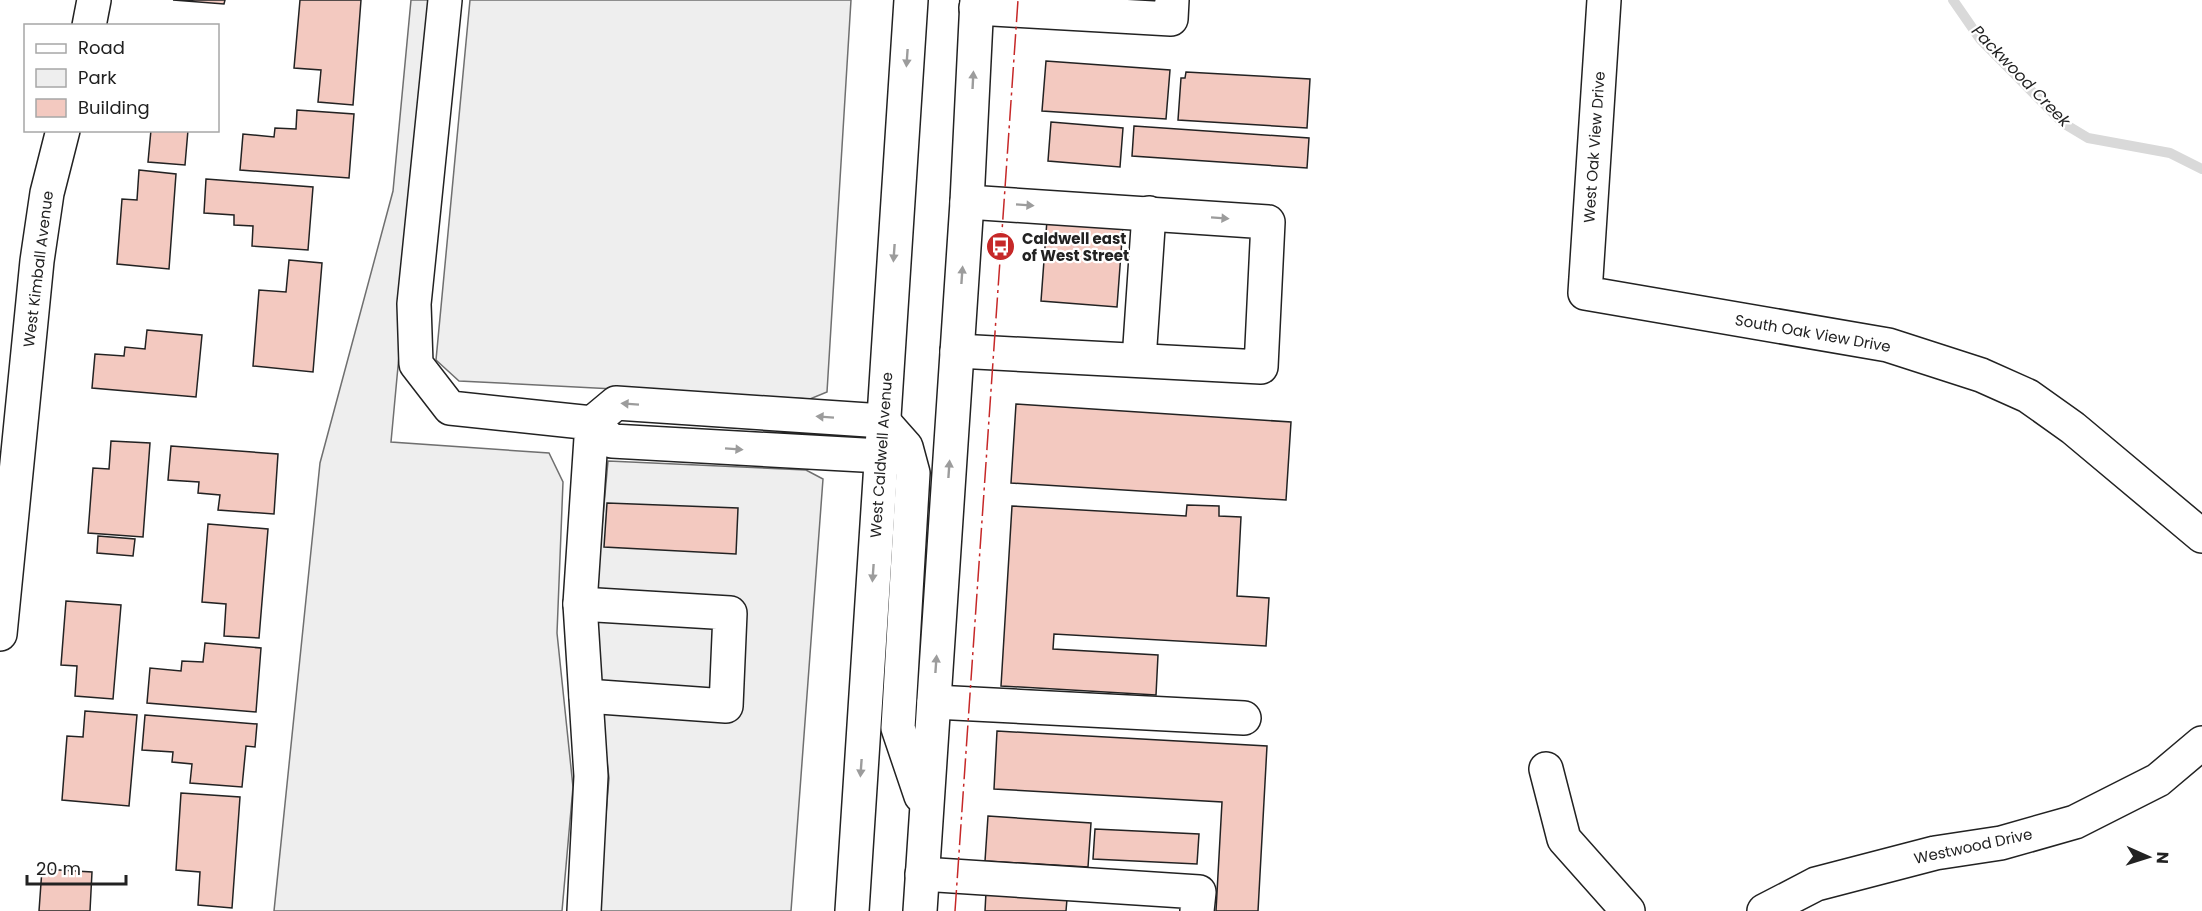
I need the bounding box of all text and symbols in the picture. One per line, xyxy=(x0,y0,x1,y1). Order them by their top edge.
water label: Packwood Creek xyxy=(1966,20,2076,133)
legend xyxy=(24,24,219,132)
text: Road xyxy=(78,35,125,60)
one-way arrow xyxy=(902,49,911,68)
text: Park xyxy=(78,65,117,90)
street label: West Oak View Drive xyxy=(1578,70,1610,224)
one-way arrow xyxy=(968,71,977,90)
text: Building xyxy=(78,95,150,120)
street label: West Kimball Avenue xyxy=(18,190,58,348)
one-way arrow xyxy=(1016,201,1035,210)
one-way arrow xyxy=(1210,214,1229,223)
place label: Caldwell east of West Street xyxy=(1022,228,1129,266)
bus stop icon: Caldwell east of West Street xyxy=(985,231,1017,263)
one-way arrow xyxy=(889,243,899,262)
one-way arrow xyxy=(957,265,967,284)
street label: South Oak View Drive xyxy=(1733,309,1893,357)
street label: West Caldwell Avenue xyxy=(865,371,897,539)
one-way arrow xyxy=(621,400,640,409)
one-way arrow xyxy=(815,413,834,422)
one-way arrow xyxy=(725,444,744,453)
one-way arrow xyxy=(944,460,954,479)
one-way arrow xyxy=(869,564,878,583)
one-way arrow xyxy=(931,655,941,674)
one-way arrow xyxy=(856,758,865,777)
street label: Westwood Drive xyxy=(1912,823,2034,869)
north arrow xyxy=(2118,827,2178,887)
scale bar xyxy=(27,848,126,886)
text: N xyxy=(2151,851,2174,864)
text: 20 m xyxy=(36,856,81,881)

